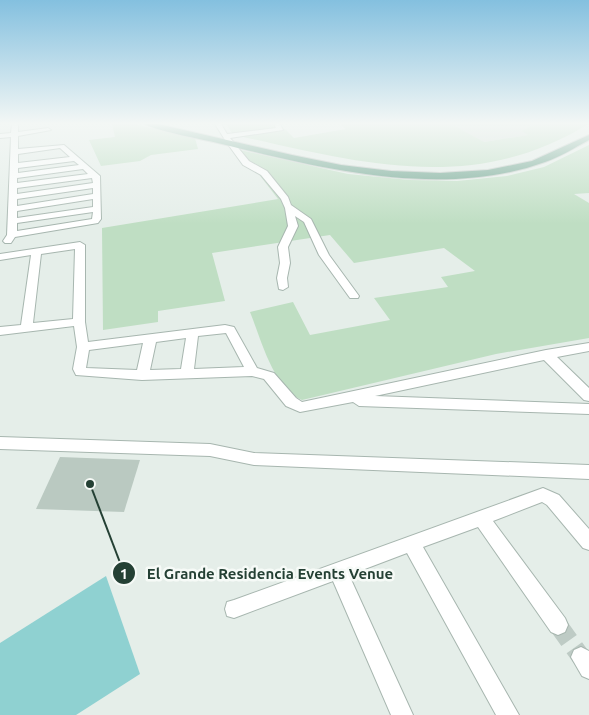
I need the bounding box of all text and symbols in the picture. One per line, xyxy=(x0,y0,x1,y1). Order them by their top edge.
callout: El Grande Residencia Events Venue xyxy=(111,558,403,588)
text: 1 xyxy=(120,565,128,582)
text: El Grande Residencia Events Venue xyxy=(147,565,393,582)

